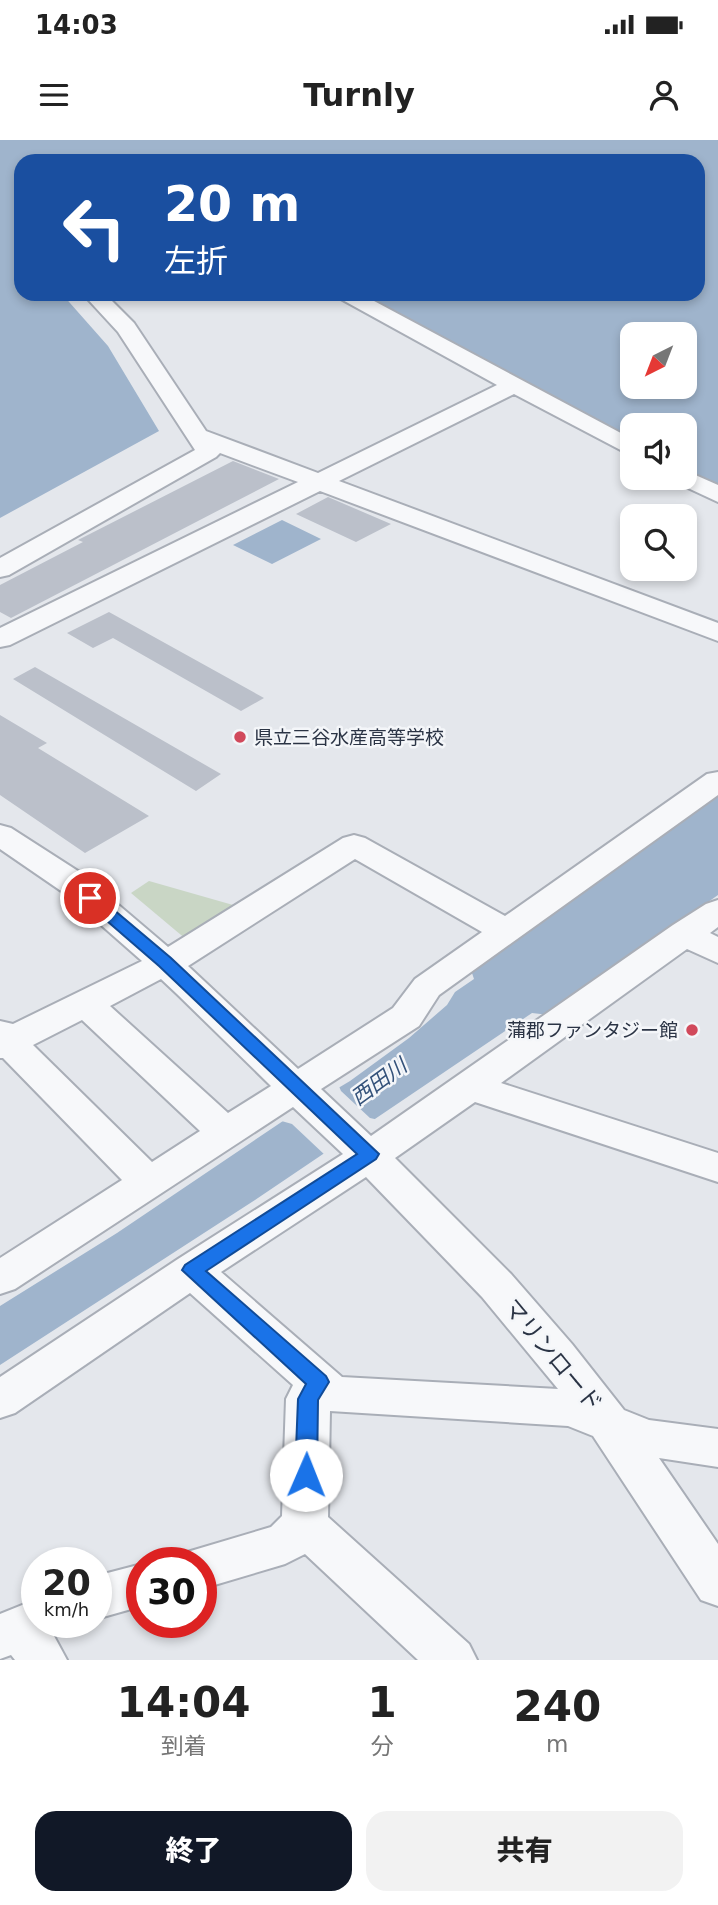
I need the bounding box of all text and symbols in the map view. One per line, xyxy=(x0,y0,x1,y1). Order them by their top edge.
text: 14:03 xyxy=(35,10,118,40)
icon: menu xyxy=(35,76,73,114)
text: Turnly xyxy=(303,76,415,114)
icon: person xyxy=(645,76,683,114)
text: 20 m xyxy=(164,176,300,233)
icon: left xyxy=(49,182,140,273)
text: 左折 xyxy=(164,242,228,280)
north arrow xyxy=(620,322,696,399)
map controls xyxy=(620,322,697,581)
button: sound xyxy=(620,413,697,490)
button: search xyxy=(620,504,697,581)
place label: 県立三谷水産高等学校 xyxy=(254,726,444,748)
marker: 県立三谷水産高等学校 xyxy=(232,729,248,745)
pin xyxy=(60,868,120,928)
icon: arrive xyxy=(71,879,109,917)
place label: 蒲郡ファンタジー館 xyxy=(507,1019,678,1041)
marker: 蒲郡ファンタジー館 xyxy=(684,1022,700,1038)
water label: 西田川 xyxy=(346,1053,413,1110)
street label: マリンロード xyxy=(499,1294,607,1416)
position arrow xyxy=(269,1438,343,1512)
speed limit sign: 30 xyxy=(126,1547,217,1638)
text: 20 xyxy=(42,1563,91,1603)
text: km/h xyxy=(44,1599,89,1620)
text: 14:04 xyxy=(117,1678,251,1727)
text: 1 xyxy=(367,1678,397,1727)
text: 240 xyxy=(513,1682,601,1731)
text: m xyxy=(546,1731,569,1757)
text: 到着 xyxy=(161,1733,207,1759)
text: 分 xyxy=(371,1733,394,1759)
button: 終了 xyxy=(35,1811,352,1891)
button: 共有 xyxy=(366,1811,683,1891)

